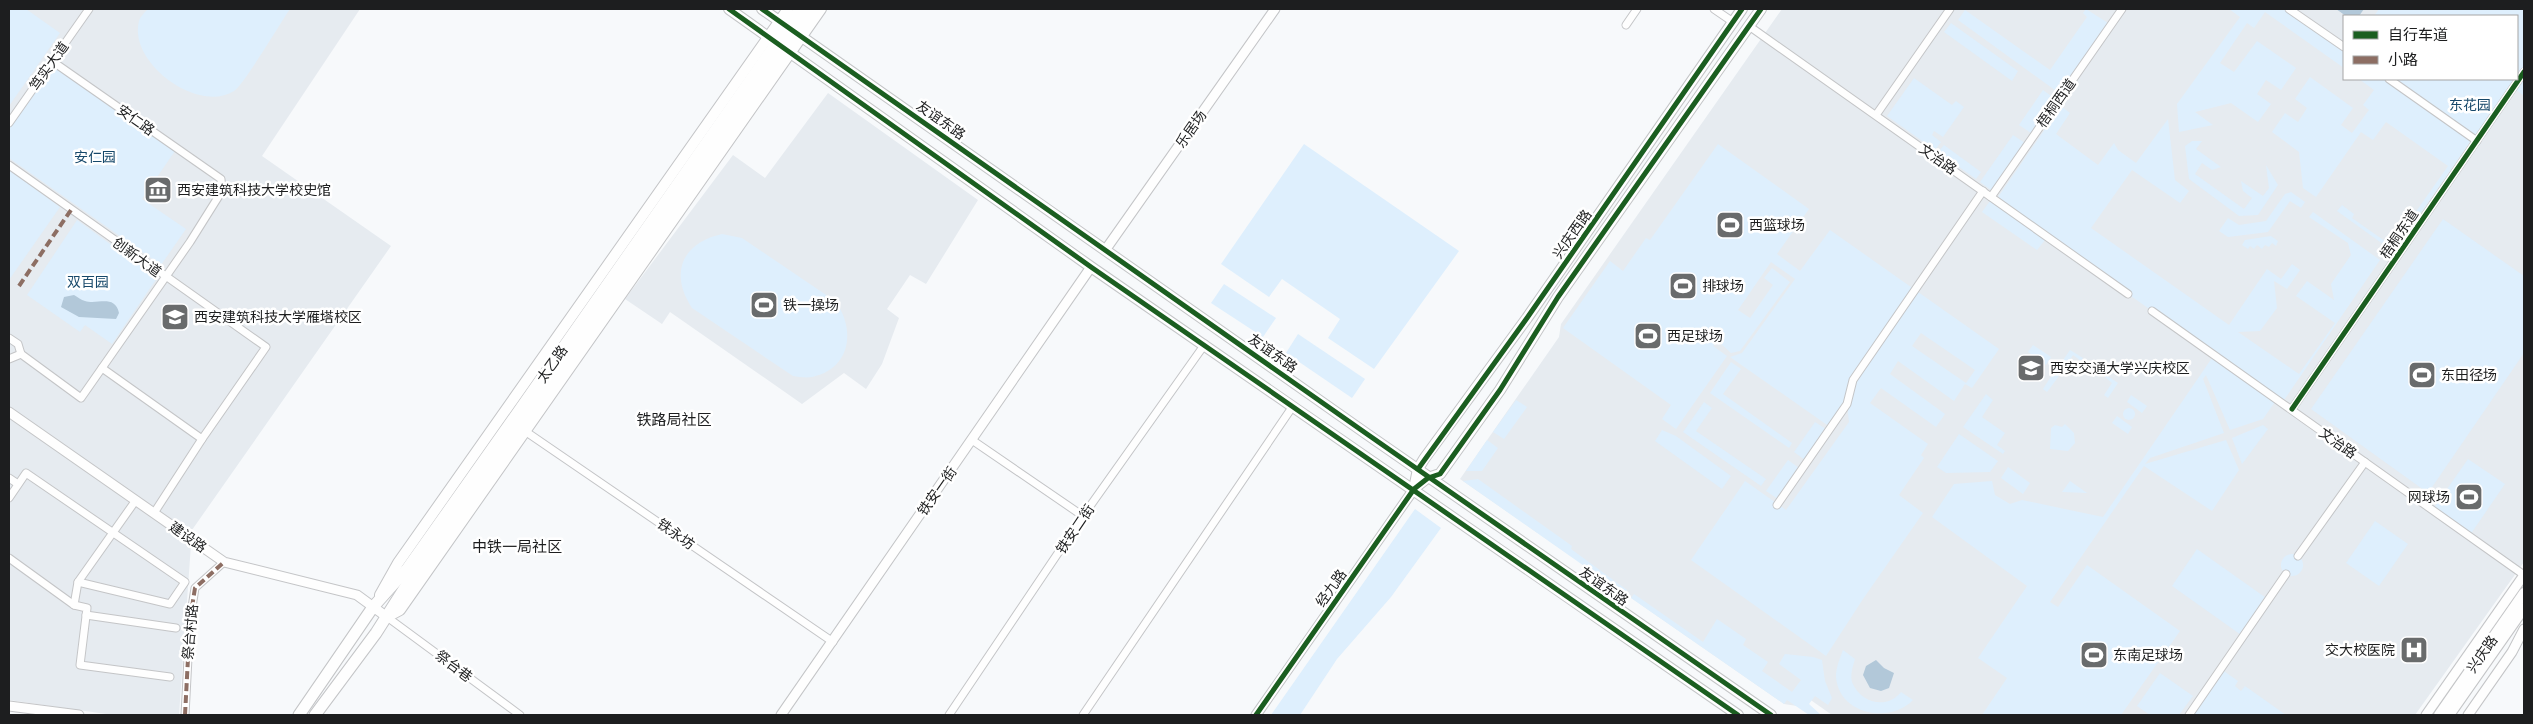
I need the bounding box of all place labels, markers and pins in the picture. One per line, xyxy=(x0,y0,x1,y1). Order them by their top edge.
museum icon: 西安建筑科技大学校史馆 xyxy=(143,175,173,205)
place label: 西安建筑科技大学校史馆 xyxy=(177,179,331,200)
sports icon: 西篮球场 xyxy=(1715,210,1745,240)
place label: 西篮球场 xyxy=(1749,214,1805,235)
sports icon: 排球场 xyxy=(1668,271,1698,301)
place label: 排球场 xyxy=(1702,275,1744,296)
sports icon: 铁一操场 xyxy=(749,290,779,320)
place label: 铁一操场 xyxy=(783,294,839,315)
school or university icon: 西安建筑科技大学雁塔校区 xyxy=(160,302,190,332)
place label: 西安建筑科技大学雁塔校区 xyxy=(194,306,362,327)
sports icon: 西足球场 xyxy=(1633,321,1663,351)
place label: 西足球场 xyxy=(1667,325,1723,346)
school or university icon: 西安交通大学兴庆校区 xyxy=(2016,353,2046,383)
place label: 西安交通大学兴庆校区 xyxy=(2050,357,2190,378)
sports icon: 东田径场 xyxy=(2407,360,2437,390)
place label: 东田径场 xyxy=(2441,364,2497,385)
sports icon: 网球场 xyxy=(2454,482,2484,512)
place label: 网球场 xyxy=(2408,486,2450,507)
hospital icon: 交大校医院 xyxy=(2399,635,2429,665)
place label: 交大校医院 xyxy=(2325,639,2395,660)
sports icon: 东南足球场 xyxy=(2079,640,2109,670)
place label: 东南足球场 xyxy=(2113,644,2183,665)

